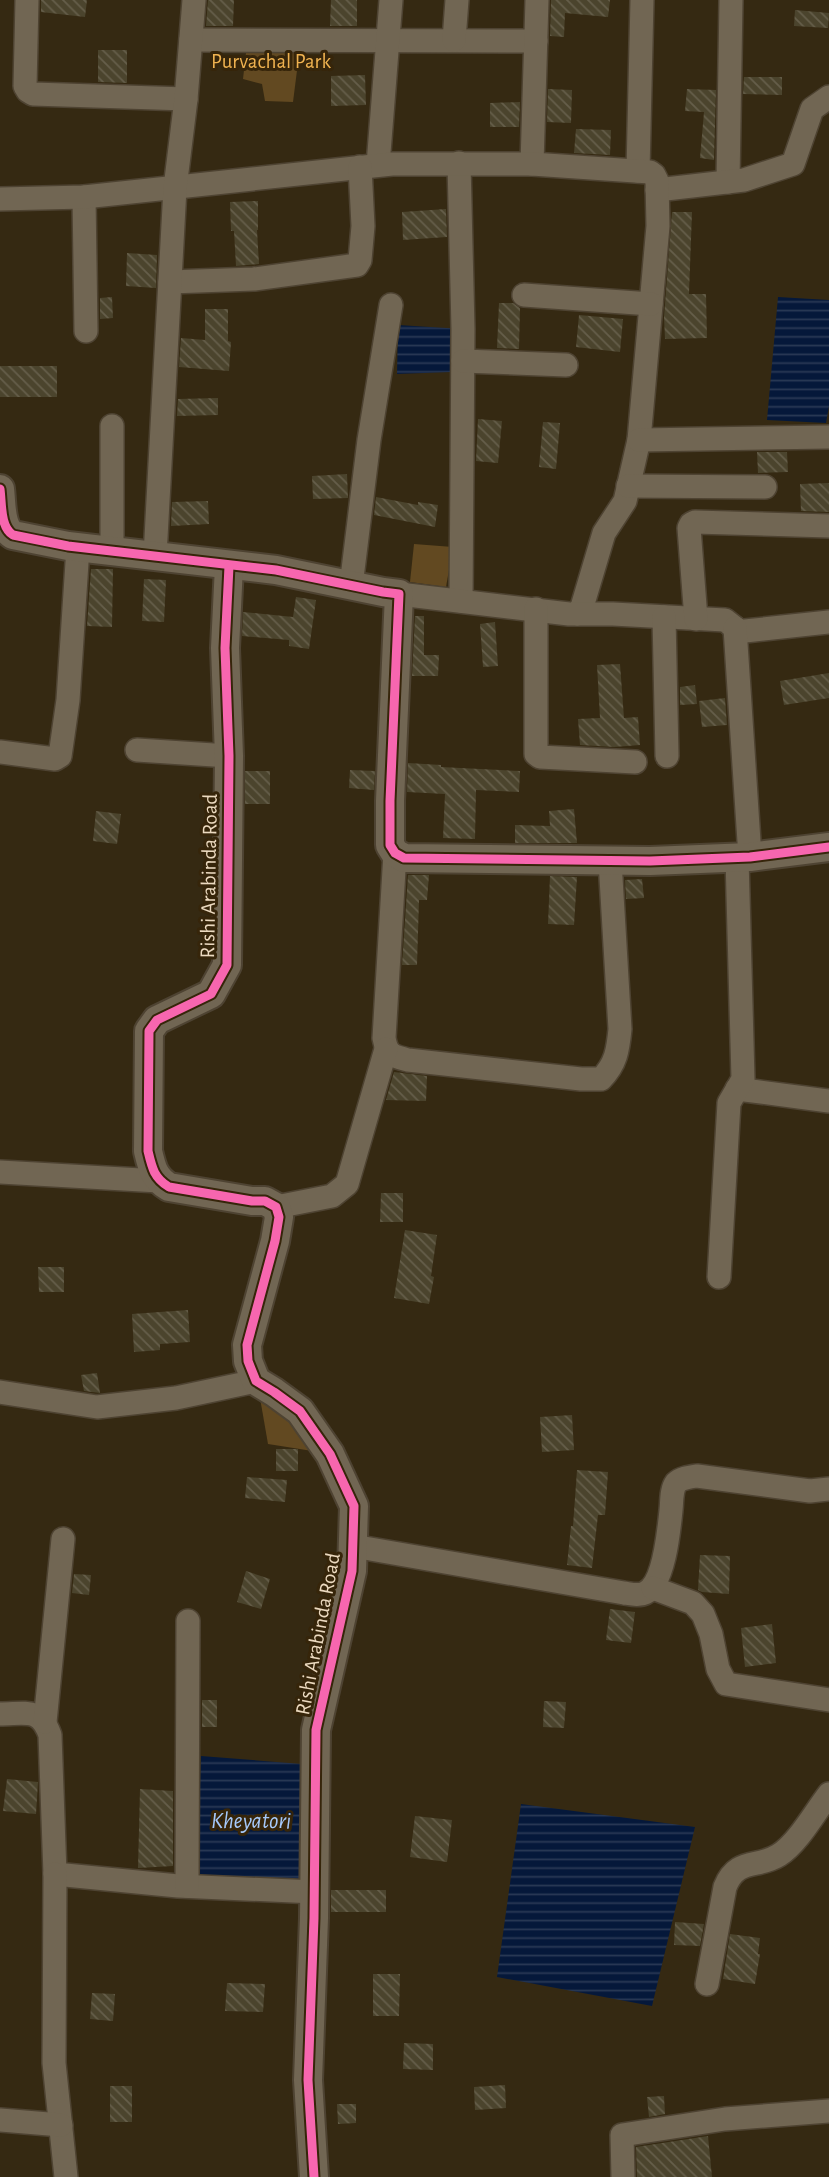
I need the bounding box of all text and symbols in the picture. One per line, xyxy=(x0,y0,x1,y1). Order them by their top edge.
park label: Purvachal Park xyxy=(211,51,331,72)
street label: Rishi Arabinda Road xyxy=(197,793,221,959)
street label: Rishi Arabinda Road xyxy=(292,1551,344,1717)
water label: Kheyatori xyxy=(211,1810,291,1833)

